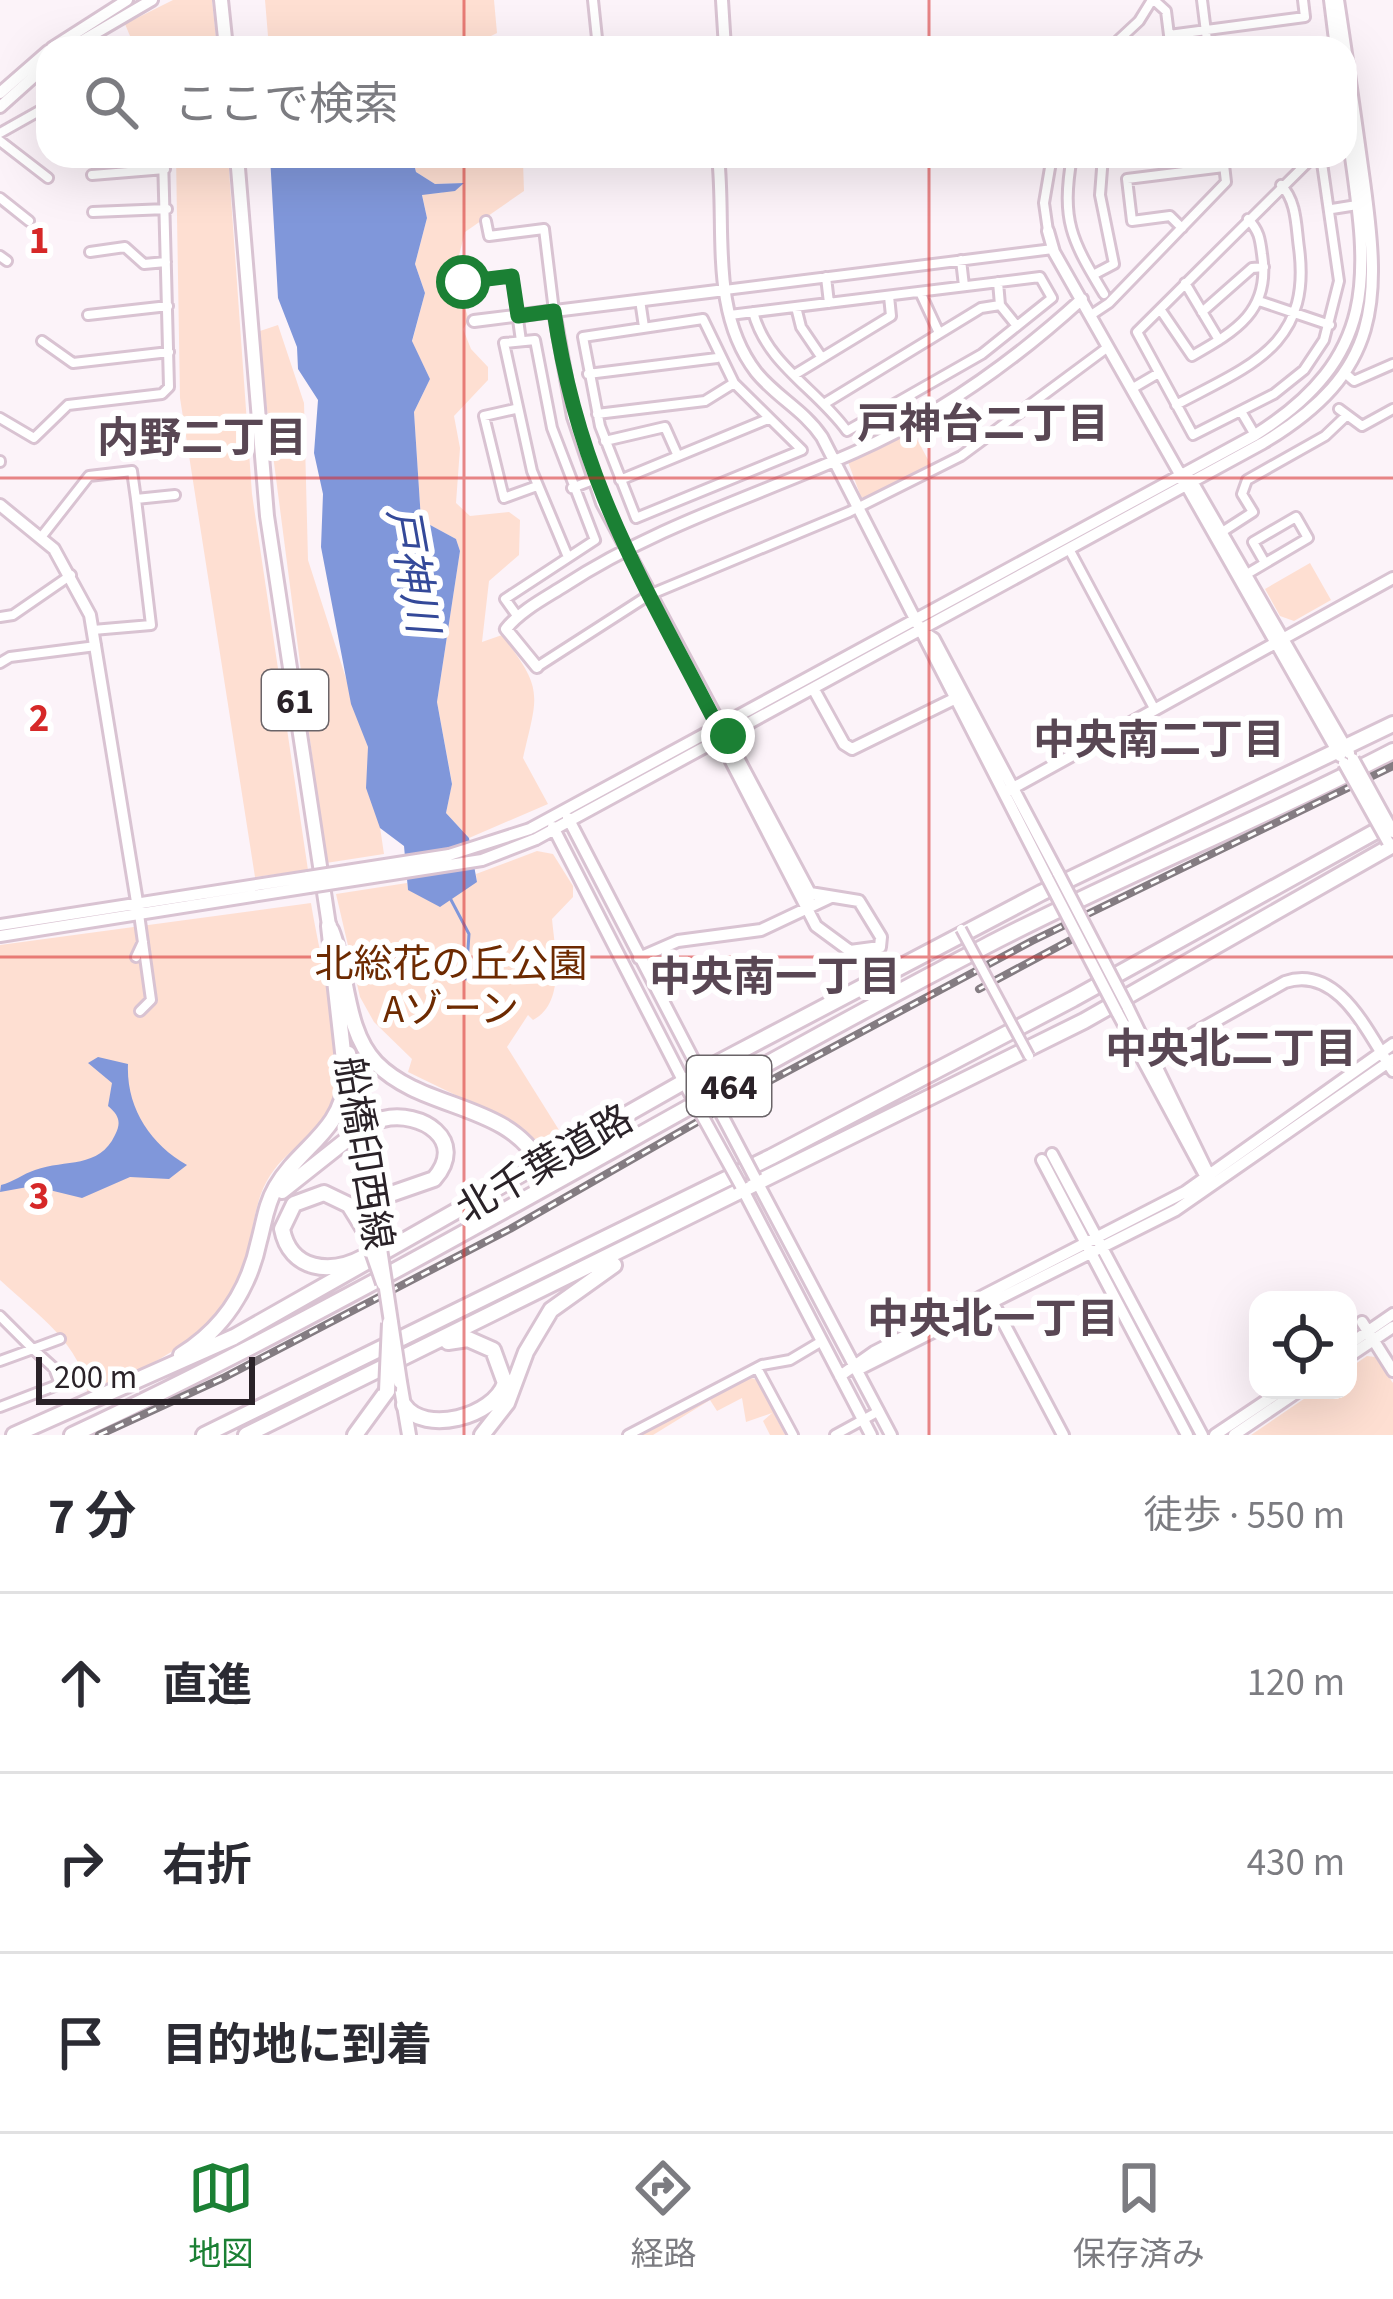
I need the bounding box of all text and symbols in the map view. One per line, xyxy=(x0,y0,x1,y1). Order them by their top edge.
search box xyxy=(36,36,1357,168)
icon: search xyxy=(78,69,144,135)
text: ここで検索 xyxy=(174,73,399,137)
text: 1 xyxy=(29,213,49,269)
route start xyxy=(436,255,490,309)
district label: 戸神台二丁目 xyxy=(857,395,1109,455)
district label: 内野二丁目 xyxy=(97,409,307,469)
water label: 戸神川 xyxy=(372,503,453,642)
road number: 61 xyxy=(262,670,328,730)
text: 2 xyxy=(29,691,49,747)
route end xyxy=(701,709,755,763)
district label: 中央南二丁目 xyxy=(1033,711,1285,771)
park label: 北総花の丘公園 Aゾーン xyxy=(314,937,588,1038)
district label: 中央南一丁目 xyxy=(649,948,901,1008)
district label: 中央北二丁目 xyxy=(1105,1020,1357,1080)
street label: 船橋印西線 xyxy=(320,1053,406,1254)
road number: 464 xyxy=(687,1056,771,1116)
street label: 北千葉道路 xyxy=(447,1092,643,1238)
text: 3 xyxy=(29,1169,49,1225)
district label: 中央北一丁目 xyxy=(867,1290,1119,1350)
map controls xyxy=(1249,1291,1357,1399)
button: locate xyxy=(1249,1291,1357,1399)
scale bar xyxy=(36,1351,255,1404)
text: 200 m xyxy=(54,1354,137,1401)
text: 7 分 xyxy=(48,1481,136,1553)
text: 徒歩 · 550 m xyxy=(1143,1488,1345,1544)
icon: ahead xyxy=(48,1650,114,1716)
text: 直進 xyxy=(162,1654,252,1718)
text: 120 m xyxy=(1247,1655,1345,1711)
icon: right xyxy=(48,1830,114,1896)
text: 右折 xyxy=(162,1834,252,1898)
text: 430 m xyxy=(1247,1835,1345,1891)
icon: arrive xyxy=(48,2010,114,2076)
text: 目的地に到着 xyxy=(162,2014,432,2078)
tab: 地図 xyxy=(188,2155,254,2278)
tab: 経路 xyxy=(630,2155,696,2278)
tab: 保存済み xyxy=(1073,2155,1205,2278)

